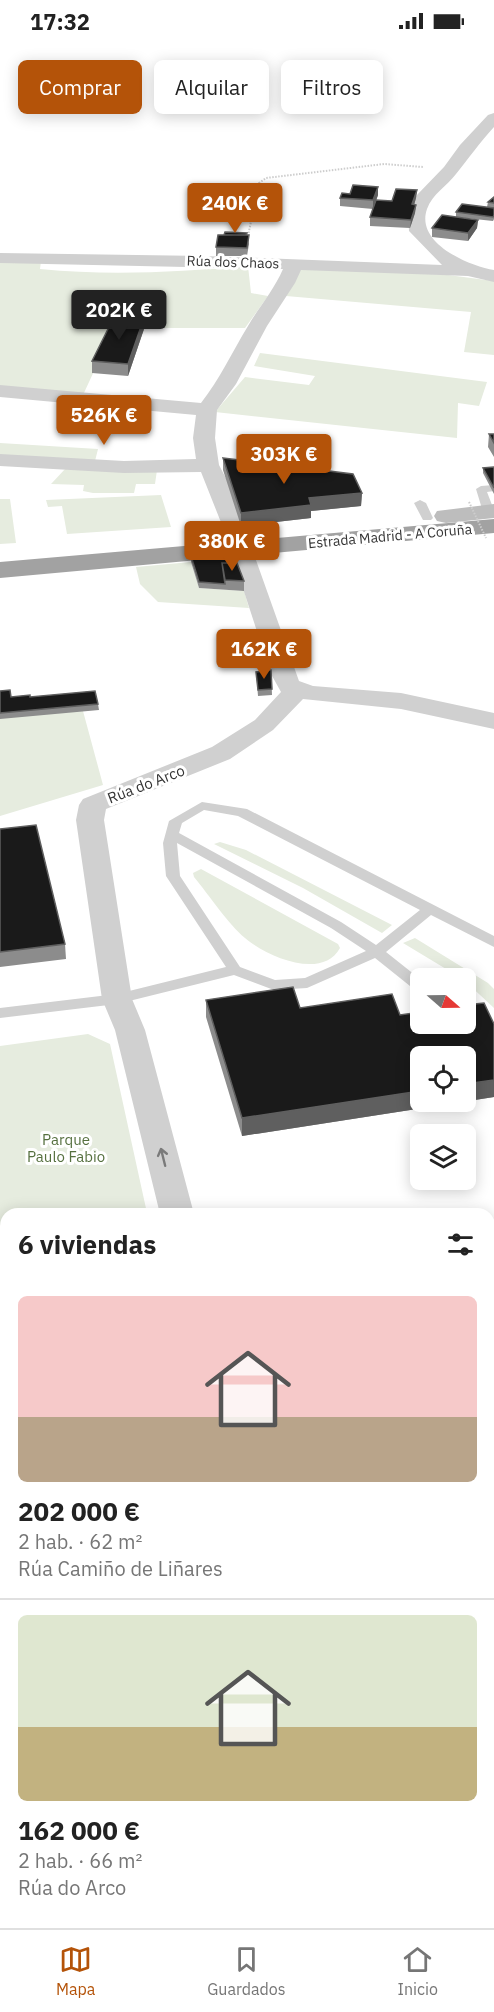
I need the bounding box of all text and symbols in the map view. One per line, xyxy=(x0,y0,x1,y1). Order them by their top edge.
text: 17:32 xyxy=(30,7,90,36)
chip: Comprar xyxy=(18,60,142,114)
chip: Alquilar xyxy=(154,60,269,114)
chip: Filtros xyxy=(281,60,383,114)
pin: 240K € xyxy=(186,183,284,234)
text: 240K € xyxy=(201,189,269,216)
street label: Rúa dos Chaos xyxy=(186,251,280,273)
pin: 202K € xyxy=(70,290,168,341)
text: 202K € xyxy=(85,296,153,323)
pin: 526K € xyxy=(55,395,153,446)
text: 526K € xyxy=(70,401,138,428)
pin: 303K € xyxy=(235,434,333,485)
text: 303K € xyxy=(250,440,318,467)
street label: Estrada Madrid - A Coruña xyxy=(307,520,473,552)
pin: 380K € xyxy=(183,521,281,572)
text: 380K € xyxy=(198,527,266,554)
pin: 162K € xyxy=(215,629,313,680)
text: 162K € xyxy=(230,635,298,662)
street label: Rúa do Arco xyxy=(105,761,187,807)
north arrow xyxy=(410,968,476,1034)
map controls xyxy=(410,968,476,1190)
button: locate xyxy=(410,1046,476,1112)
button: layers xyxy=(410,1124,476,1190)
park label: Parque Paulo Fabio xyxy=(27,1130,105,1166)
one-way arrow xyxy=(156,1148,168,1167)
text: 6 viviendas xyxy=(18,1227,156,1261)
icon: filters xyxy=(444,1228,477,1261)
icon: home xyxy=(194,1335,302,1443)
text: 202 000 € xyxy=(18,1494,140,1528)
text: 2 hab. · 62 m² xyxy=(18,1528,142,1555)
text: Rúa Camiño de Liñares xyxy=(18,1555,223,1582)
icon: home xyxy=(194,1654,302,1762)
text: 162 000 € xyxy=(18,1813,140,1847)
text: 2 hab. · 66 m² xyxy=(18,1847,142,1874)
text: Rúa do Arco xyxy=(18,1874,126,1901)
tab: Mapa xyxy=(56,1943,95,1999)
tab: Guardados xyxy=(207,1943,286,1999)
tab: Inicio xyxy=(398,1943,438,1999)

